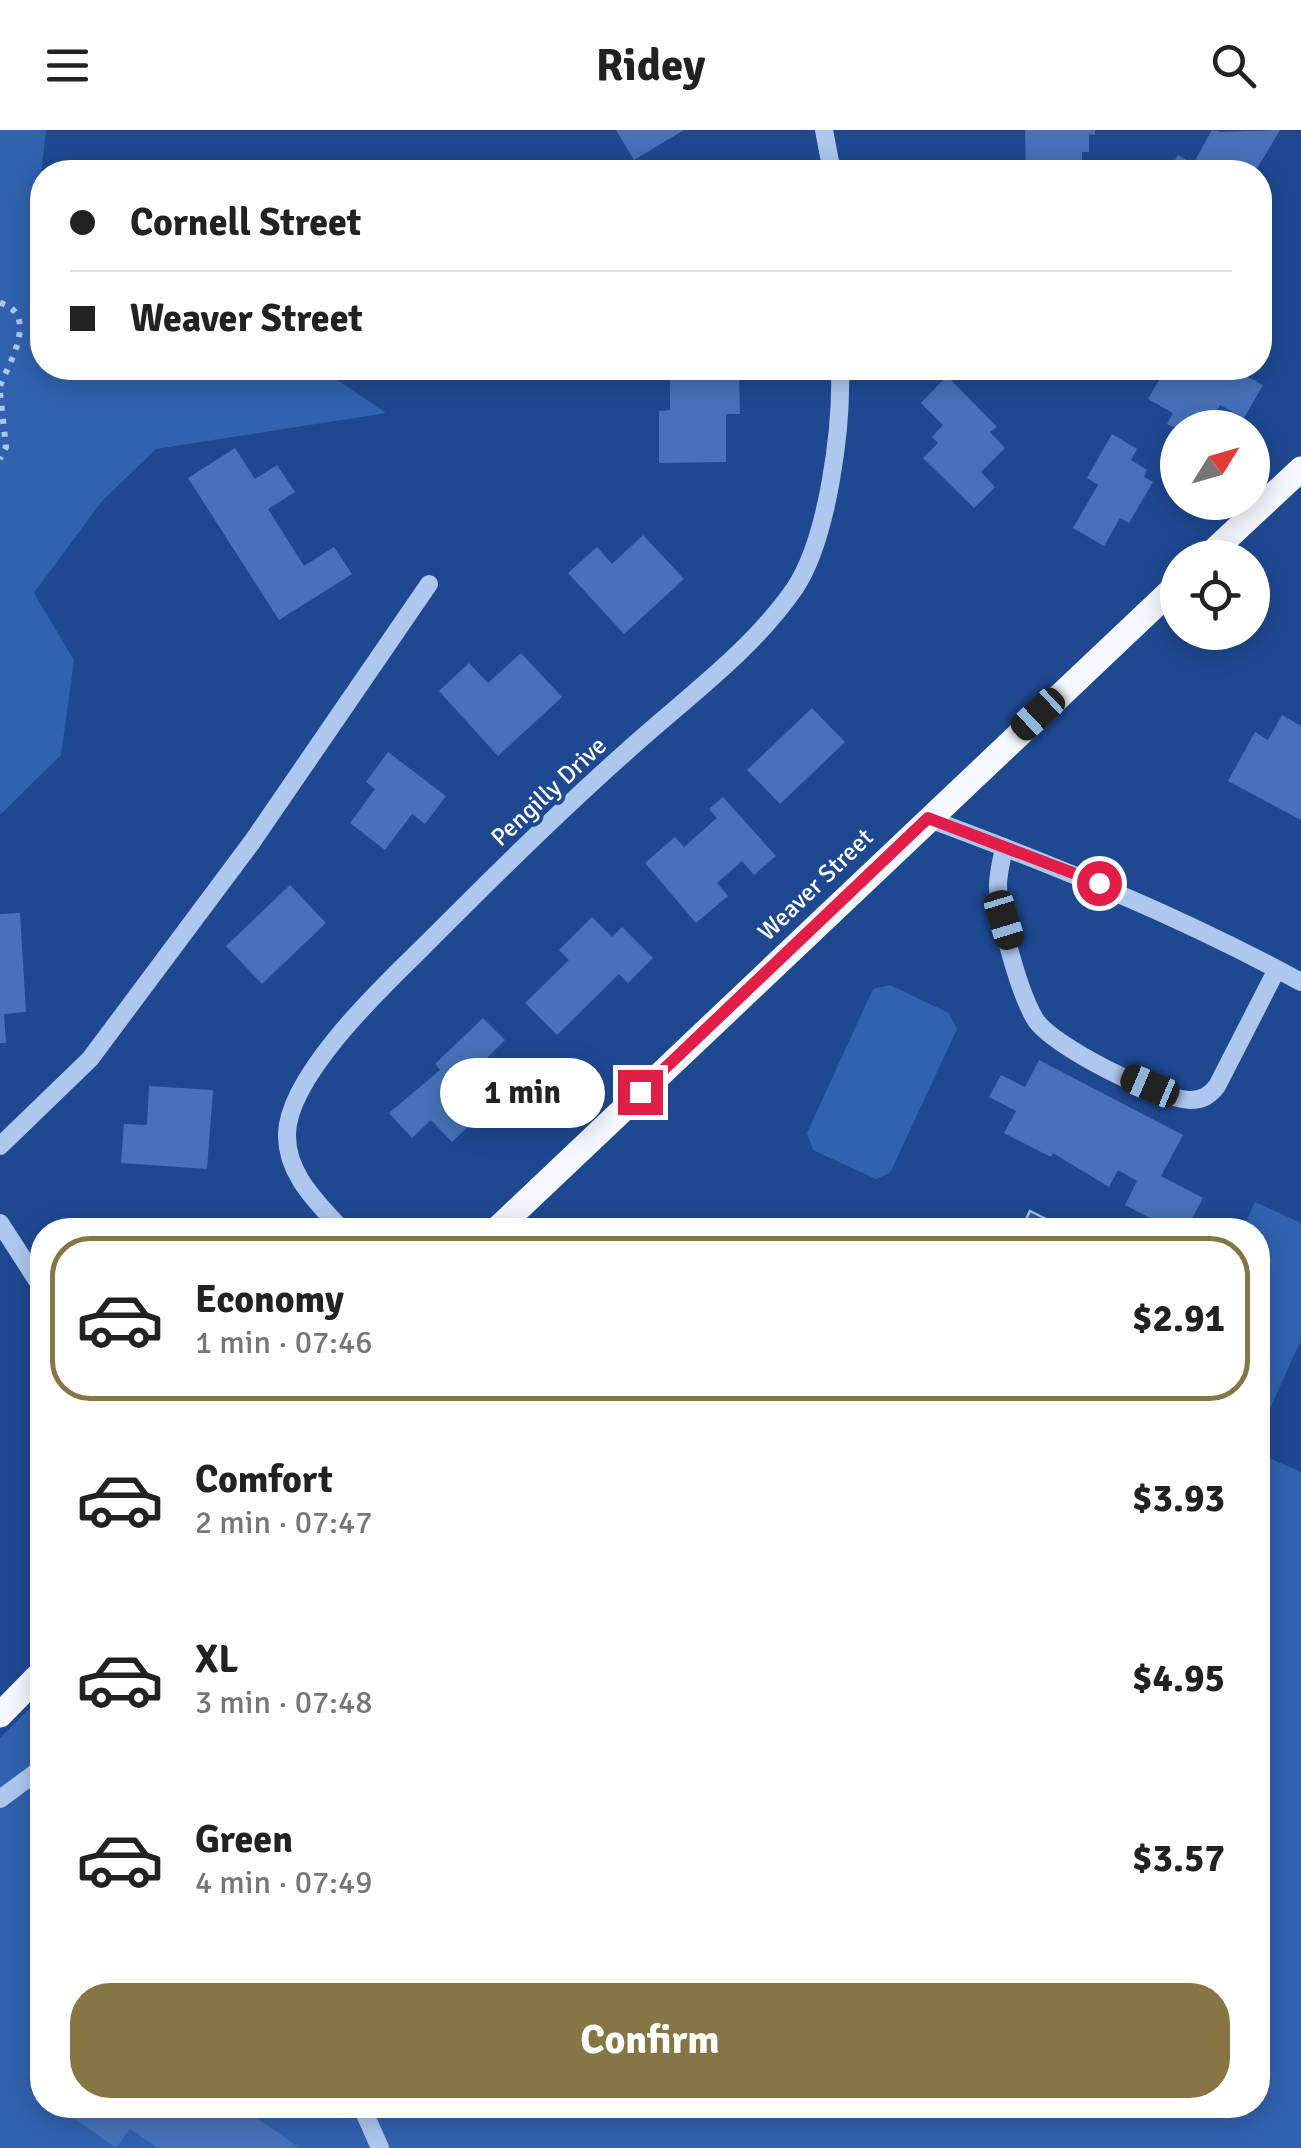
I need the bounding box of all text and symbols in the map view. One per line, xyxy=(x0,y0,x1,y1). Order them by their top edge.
icon: menu xyxy=(40,38,95,93)
text: Ridey xyxy=(596,38,705,93)
icon: search xyxy=(1206,38,1261,93)
text: Cornell Street xyxy=(130,199,361,246)
text: Weaver Street xyxy=(130,295,363,342)
north arrow xyxy=(1160,410,1270,520)
map controls xyxy=(1160,410,1270,650)
button: locate xyxy=(1160,540,1270,650)
car xyxy=(1006,683,1070,745)
street label: Pengilly Drive xyxy=(484,730,613,853)
street label: Weaver Street xyxy=(751,821,880,947)
route start xyxy=(1077,861,1122,906)
car xyxy=(981,887,1027,953)
callout: 1 min xyxy=(440,1057,605,1127)
car xyxy=(1117,1060,1183,1112)
route end xyxy=(618,1070,663,1115)
text: 1 min xyxy=(484,1073,561,1112)
icon: car xyxy=(75,1274,165,1364)
text: Economy xyxy=(195,1276,344,1323)
text: $2.91 xyxy=(1132,1295,1225,1342)
text: 1 min · 07:46 xyxy=(195,1323,373,1362)
icon: car xyxy=(75,1454,165,1544)
text: Comfort xyxy=(195,1456,333,1503)
text: $3.93 xyxy=(1132,1475,1225,1522)
text: 2 min · 07:47 xyxy=(195,1503,373,1542)
icon: car xyxy=(75,1634,165,1724)
text: XL xyxy=(195,1636,238,1683)
text: $4.95 xyxy=(1132,1655,1225,1702)
text: 3 min · 07:48 xyxy=(195,1683,373,1722)
icon: car xyxy=(75,1814,165,1904)
text: Green xyxy=(195,1816,293,1863)
text: $3.57 xyxy=(1132,1835,1225,1882)
text: 4 min · 07:49 xyxy=(195,1863,373,1902)
button: Confirm xyxy=(70,1983,1230,2098)

